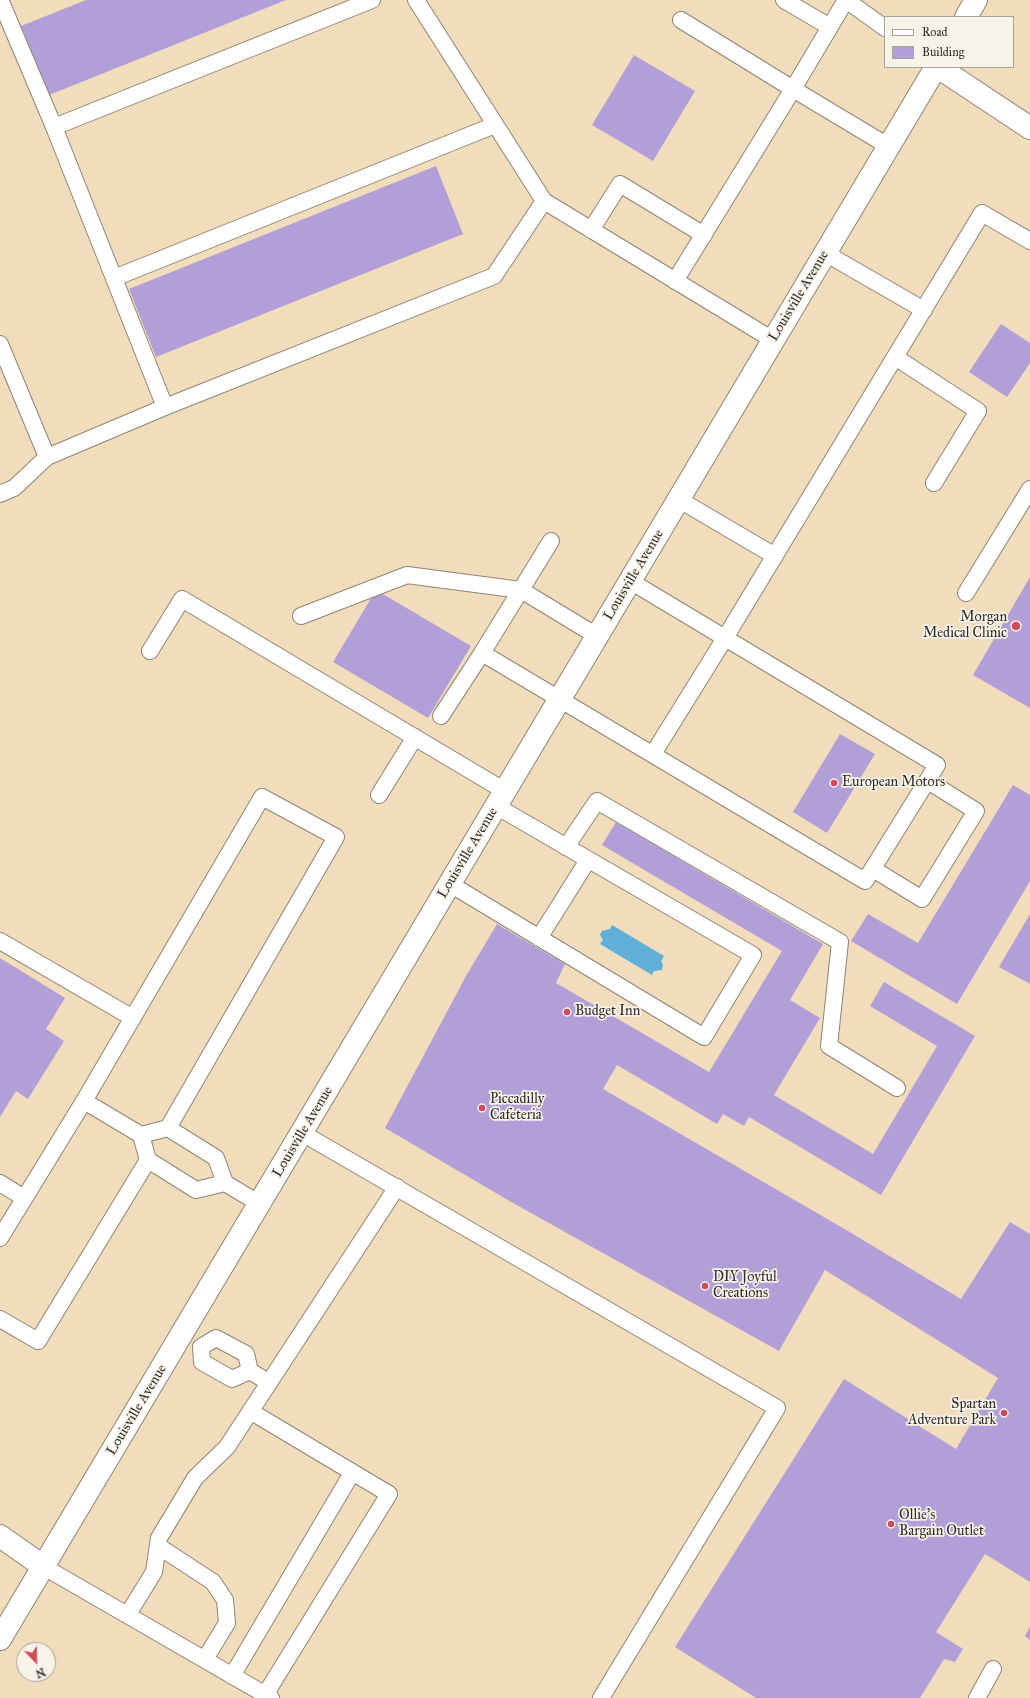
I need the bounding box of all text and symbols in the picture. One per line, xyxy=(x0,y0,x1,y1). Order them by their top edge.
legend xyxy=(884,16,1014,68)
text: Road xyxy=(922,25,948,39)
text: Building xyxy=(922,45,964,59)
street label: Louisville Avenue xyxy=(765,248,833,344)
street label: Louisville Avenue xyxy=(600,527,668,623)
place label: Morgan Medical Clinic xyxy=(923,610,1007,642)
marker: Morgan Medical Clinic xyxy=(1010,620,1022,632)
place label: European Motors xyxy=(842,775,945,791)
marker: European Motors xyxy=(829,778,839,788)
street label: Louisville Avenue xyxy=(434,805,502,901)
place label: Budget Inn xyxy=(575,1004,640,1020)
marker: Budget Inn xyxy=(562,1007,572,1017)
street label: Louisville Avenue xyxy=(269,1084,337,1180)
place label: Piccadilly Cafeteria xyxy=(490,1092,544,1124)
marker: Piccadilly Cafeteria xyxy=(477,1103,487,1113)
place label: DIY Joyful Creations xyxy=(713,1270,777,1302)
marker: DIY Joyful Creations xyxy=(700,1281,710,1291)
street label: Louisville Avenue xyxy=(103,1362,171,1458)
place label: Spartan Adventure Park xyxy=(908,1397,996,1430)
marker: Spartan Adventure Park xyxy=(999,1408,1009,1418)
place label: Ollie's Bargain Outlet xyxy=(899,1508,984,1540)
marker: Ollie's Bargain Outlet xyxy=(886,1519,896,1529)
north arrow xyxy=(16,1642,56,1682)
text: N xyxy=(34,1665,47,1680)

